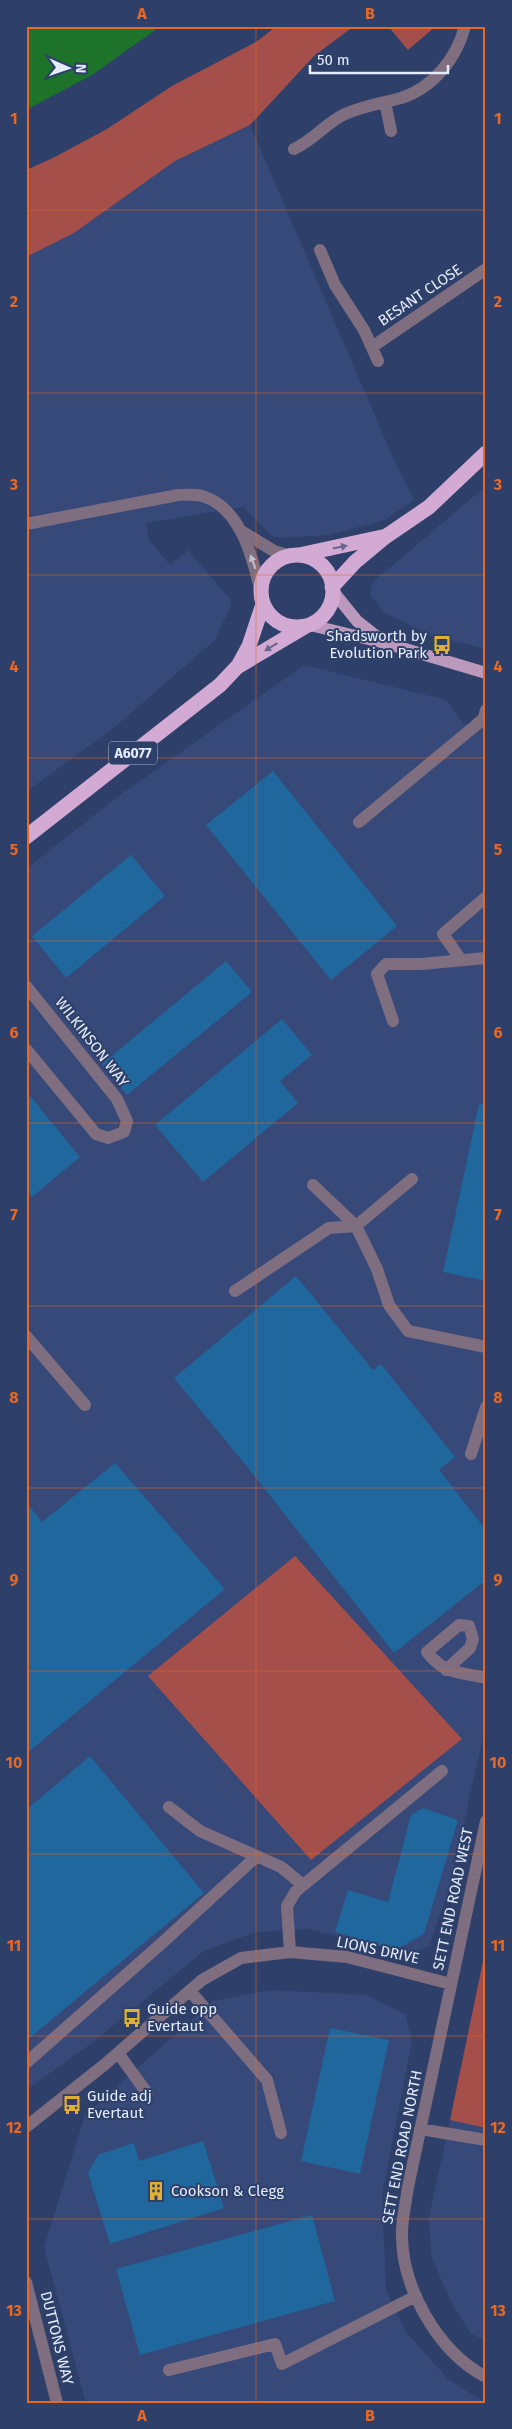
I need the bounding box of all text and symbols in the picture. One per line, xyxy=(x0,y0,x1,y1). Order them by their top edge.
text: A xyxy=(136,4,147,23)
text: B xyxy=(365,4,375,23)
north arrow xyxy=(42,42,92,92)
scale bar xyxy=(310,42,447,74)
text: 50 m xyxy=(317,51,350,69)
text: N xyxy=(72,63,89,73)
text: 1 xyxy=(10,109,18,128)
text: 1 xyxy=(494,109,502,128)
street label: BESANT CLOSE xyxy=(375,260,465,330)
text: 2 xyxy=(10,292,18,311)
text: 2 xyxy=(494,292,502,311)
text: 3 xyxy=(9,475,18,494)
text: 3 xyxy=(493,475,502,494)
one-way arrow xyxy=(333,542,349,550)
one-way arrow xyxy=(249,554,256,569)
place label: Shadsworth by Evolution Park xyxy=(326,627,428,662)
bus stop icon: Shadsworth by Evolution Park xyxy=(431,634,453,656)
one-way arrow xyxy=(265,642,278,651)
text: 4 xyxy=(9,657,19,676)
text: 4 xyxy=(493,657,503,676)
road number: A6077 xyxy=(109,741,157,764)
text: 5 xyxy=(10,840,19,859)
text: 5 xyxy=(494,840,503,859)
street label: WILKINSON WAY xyxy=(51,993,133,1091)
text: 6 xyxy=(9,1023,19,1042)
text: 6 xyxy=(493,1023,503,1042)
text: 7 xyxy=(10,1205,18,1224)
text: 7 xyxy=(494,1205,502,1224)
text: 8 xyxy=(9,1388,19,1407)
text: 8 xyxy=(493,1388,503,1407)
text: 9 xyxy=(10,1570,19,1589)
text: 9 xyxy=(494,1570,503,1589)
text: 10 xyxy=(6,1753,22,1772)
text: 10 xyxy=(490,1753,506,1772)
street label: SETT END ROAD WEST xyxy=(429,1826,477,1972)
street label: LIONS DRIVE xyxy=(335,1932,421,1968)
text: 11 xyxy=(7,1936,21,1955)
text: 11 xyxy=(491,1936,505,1955)
place label: Guide opp Evertaut xyxy=(147,2000,217,2035)
bus stop icon: Guide opp Evertaut xyxy=(121,2007,143,2029)
street label: SETT END ROAD NORTH xyxy=(378,2069,426,2225)
place label: Guide adj Evertaut xyxy=(87,2087,152,2122)
bus stop icon: Guide adj Evertaut xyxy=(61,2094,83,2116)
text: 12 xyxy=(6,2118,22,2137)
text: 12 xyxy=(490,2118,506,2137)
building icon: Cookson & Clegg xyxy=(145,2180,167,2202)
place label: Cookson & Clegg xyxy=(171,2182,284,2200)
street label: DUTTONS WAY xyxy=(37,2289,78,2387)
text: 13 xyxy=(6,2301,22,2320)
text: 13 xyxy=(490,2301,506,2320)
text: A xyxy=(136,2406,147,2425)
text: B xyxy=(365,2406,375,2425)

